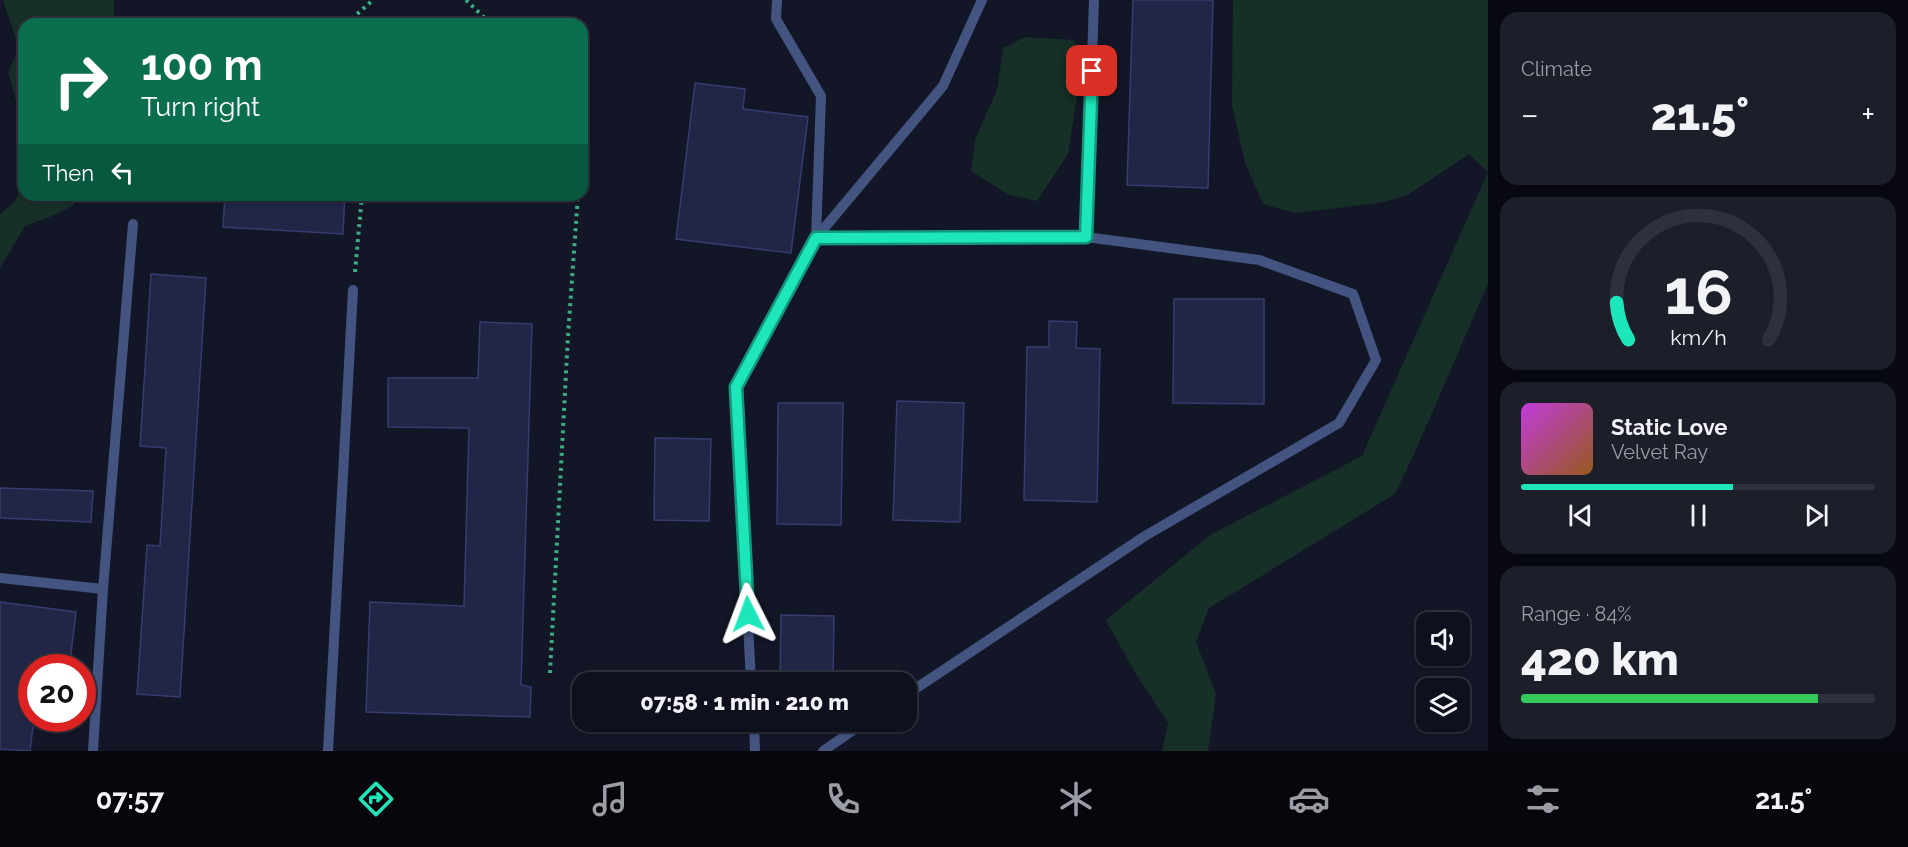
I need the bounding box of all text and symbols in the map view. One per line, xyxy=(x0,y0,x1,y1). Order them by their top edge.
text: 100 m xyxy=(141,41,263,90)
icon: right xyxy=(42,42,120,120)
pin xyxy=(1066,45,1117,96)
icon: arrive xyxy=(1075,54,1108,87)
text: Climate xyxy=(1521,57,1592,81)
text: 21.5° xyxy=(1651,88,1749,141)
text: Turn right xyxy=(141,91,260,122)
text: − xyxy=(1521,95,1539,134)
text: + xyxy=(1861,95,1875,134)
icon: left xyxy=(106,156,139,189)
text: Then xyxy=(42,160,94,186)
text: 16 xyxy=(1664,255,1732,329)
text: km/h xyxy=(1670,326,1726,351)
text: Static Love xyxy=(1611,414,1728,440)
text: Velvet Ray xyxy=(1611,440,1708,464)
icon: previous xyxy=(1564,499,1597,532)
icon: pause xyxy=(1682,499,1715,532)
icon: next xyxy=(1800,499,1833,532)
position arrow xyxy=(716,582,780,646)
text: Range · 84% xyxy=(1521,602,1632,626)
map controls xyxy=(1416,612,1470,732)
button: sound xyxy=(1416,612,1470,666)
text: 420 km xyxy=(1521,633,1679,686)
speed limit sign: 20 xyxy=(18,654,96,732)
button: layers xyxy=(1416,678,1470,732)
text: 07:58 · 1 min · 210 m xyxy=(640,689,849,715)
icon: directions xyxy=(355,778,397,820)
icon: music xyxy=(589,778,631,820)
icon: phone xyxy=(822,778,864,820)
icon: climate xyxy=(1055,778,1097,820)
icon: car xyxy=(1288,778,1330,820)
icon: filters xyxy=(1522,778,1564,820)
text: 07:57 xyxy=(96,784,164,815)
text: 21.5° xyxy=(1755,784,1812,815)

